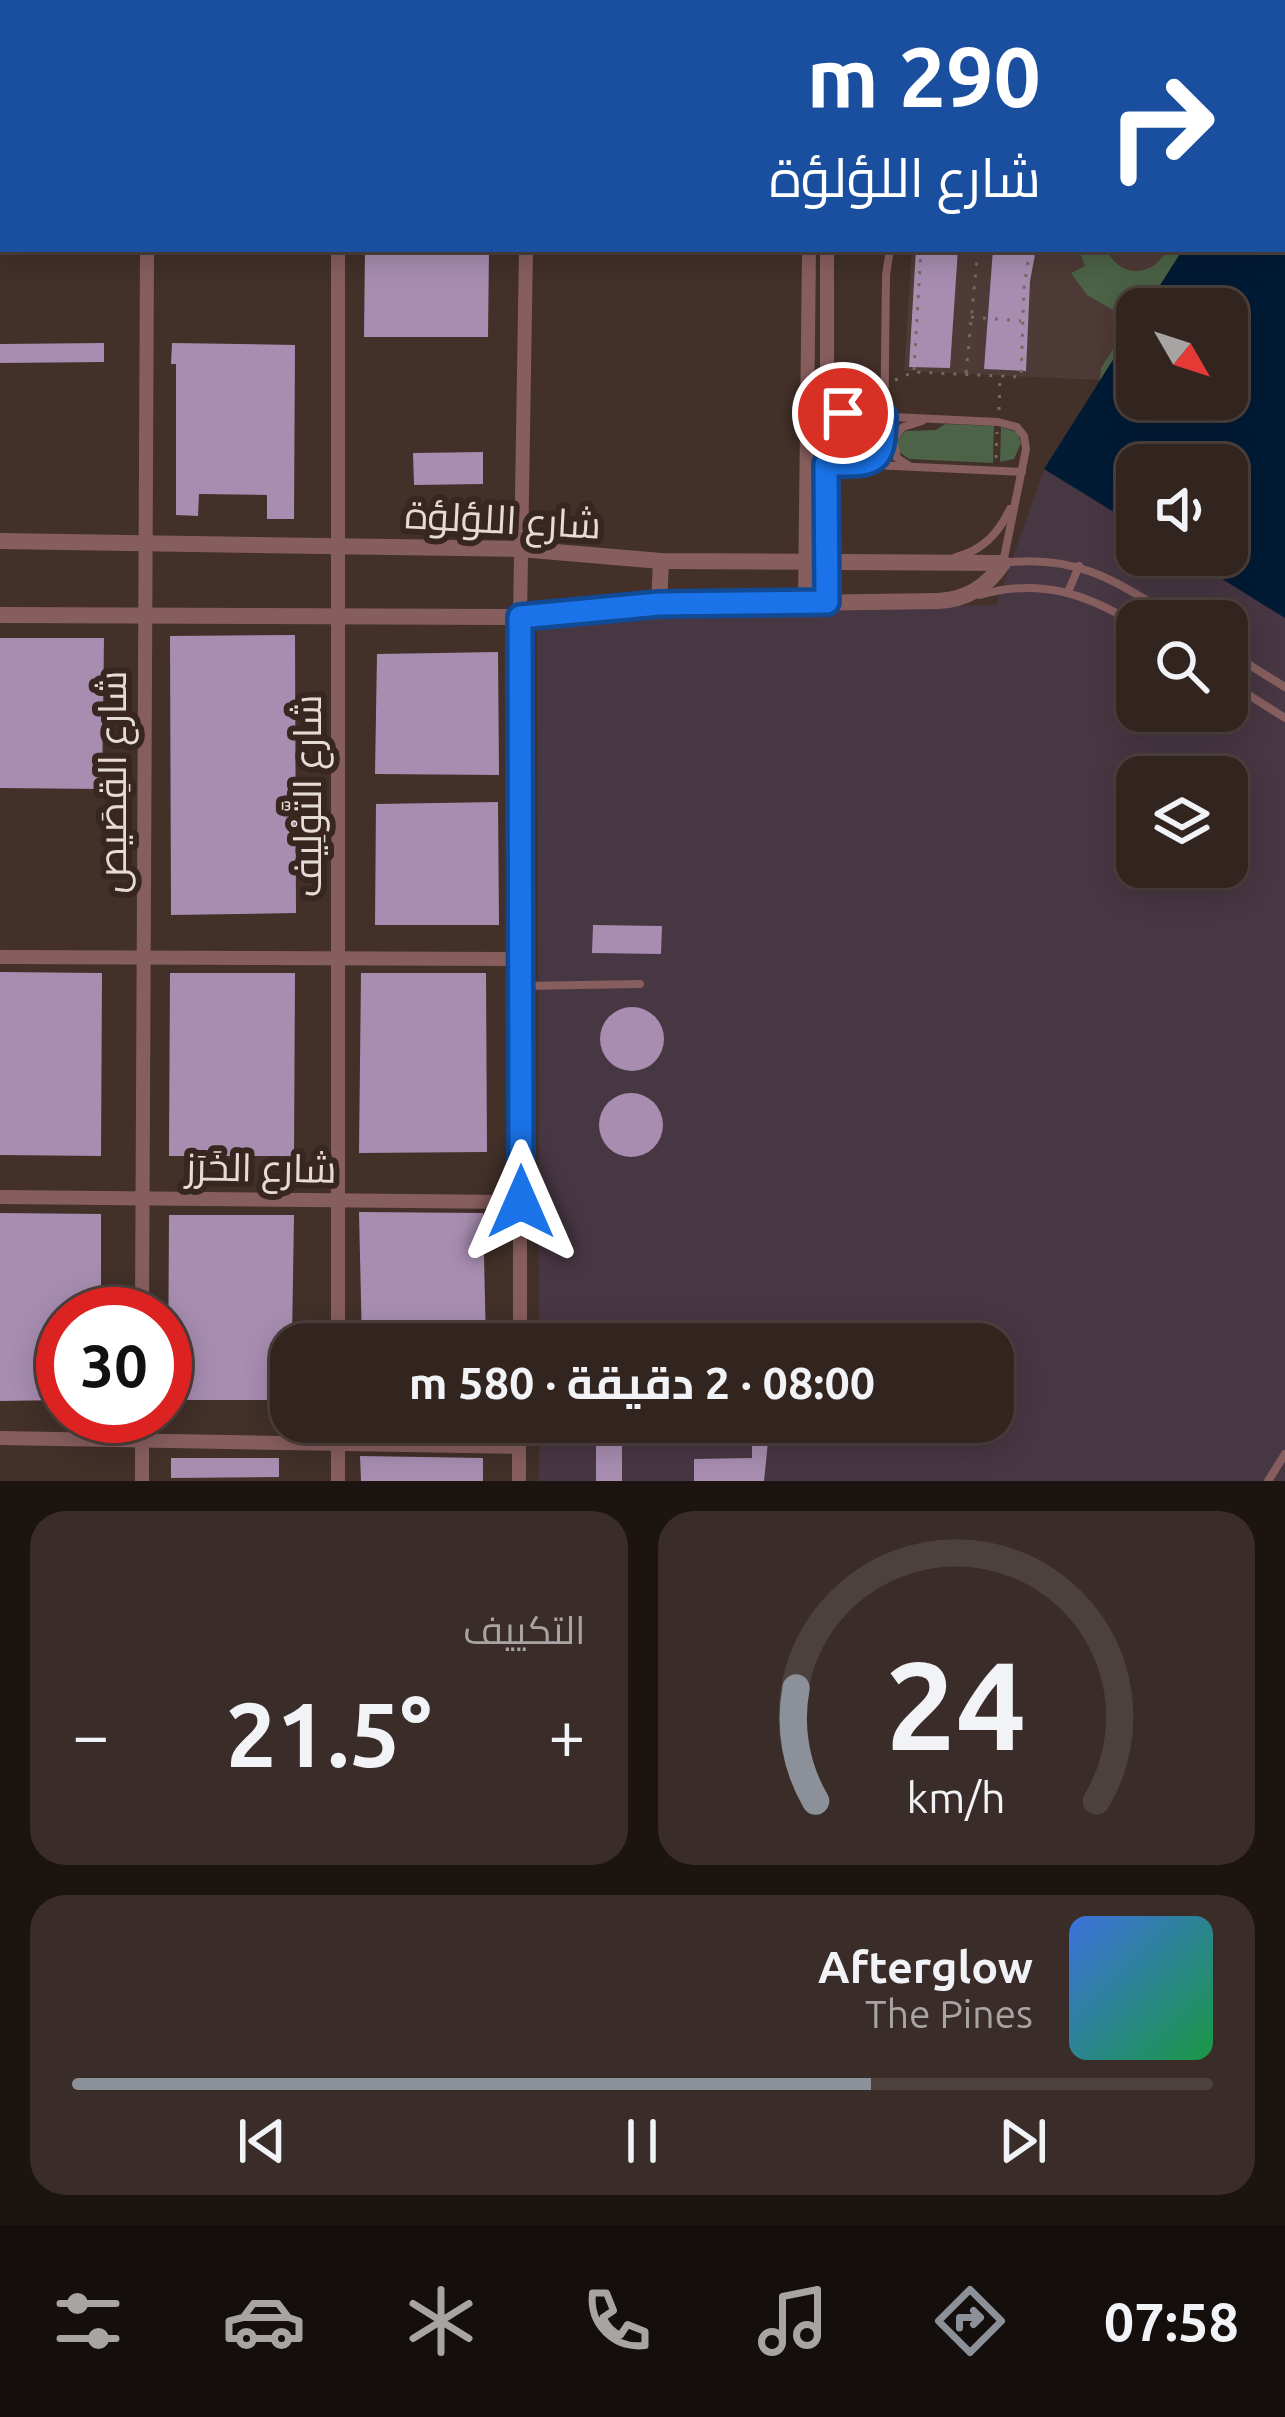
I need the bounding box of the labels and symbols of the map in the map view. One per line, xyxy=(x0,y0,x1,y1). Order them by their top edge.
north arrow xyxy=(1116,288,1248,420)
pin xyxy=(792,362,894,464)
street label: شارع اللؤلؤة xyxy=(404,492,602,552)
street label: شارع القِصَيص xyxy=(90,670,139,894)
street label: شارع التَّوْلِيف xyxy=(281,694,334,898)
position arrow xyxy=(458,1139,584,1265)
street label: شارع الخَرَز xyxy=(183,1144,337,1196)
speed limit sign: 30 xyxy=(36,1287,192,1443)

